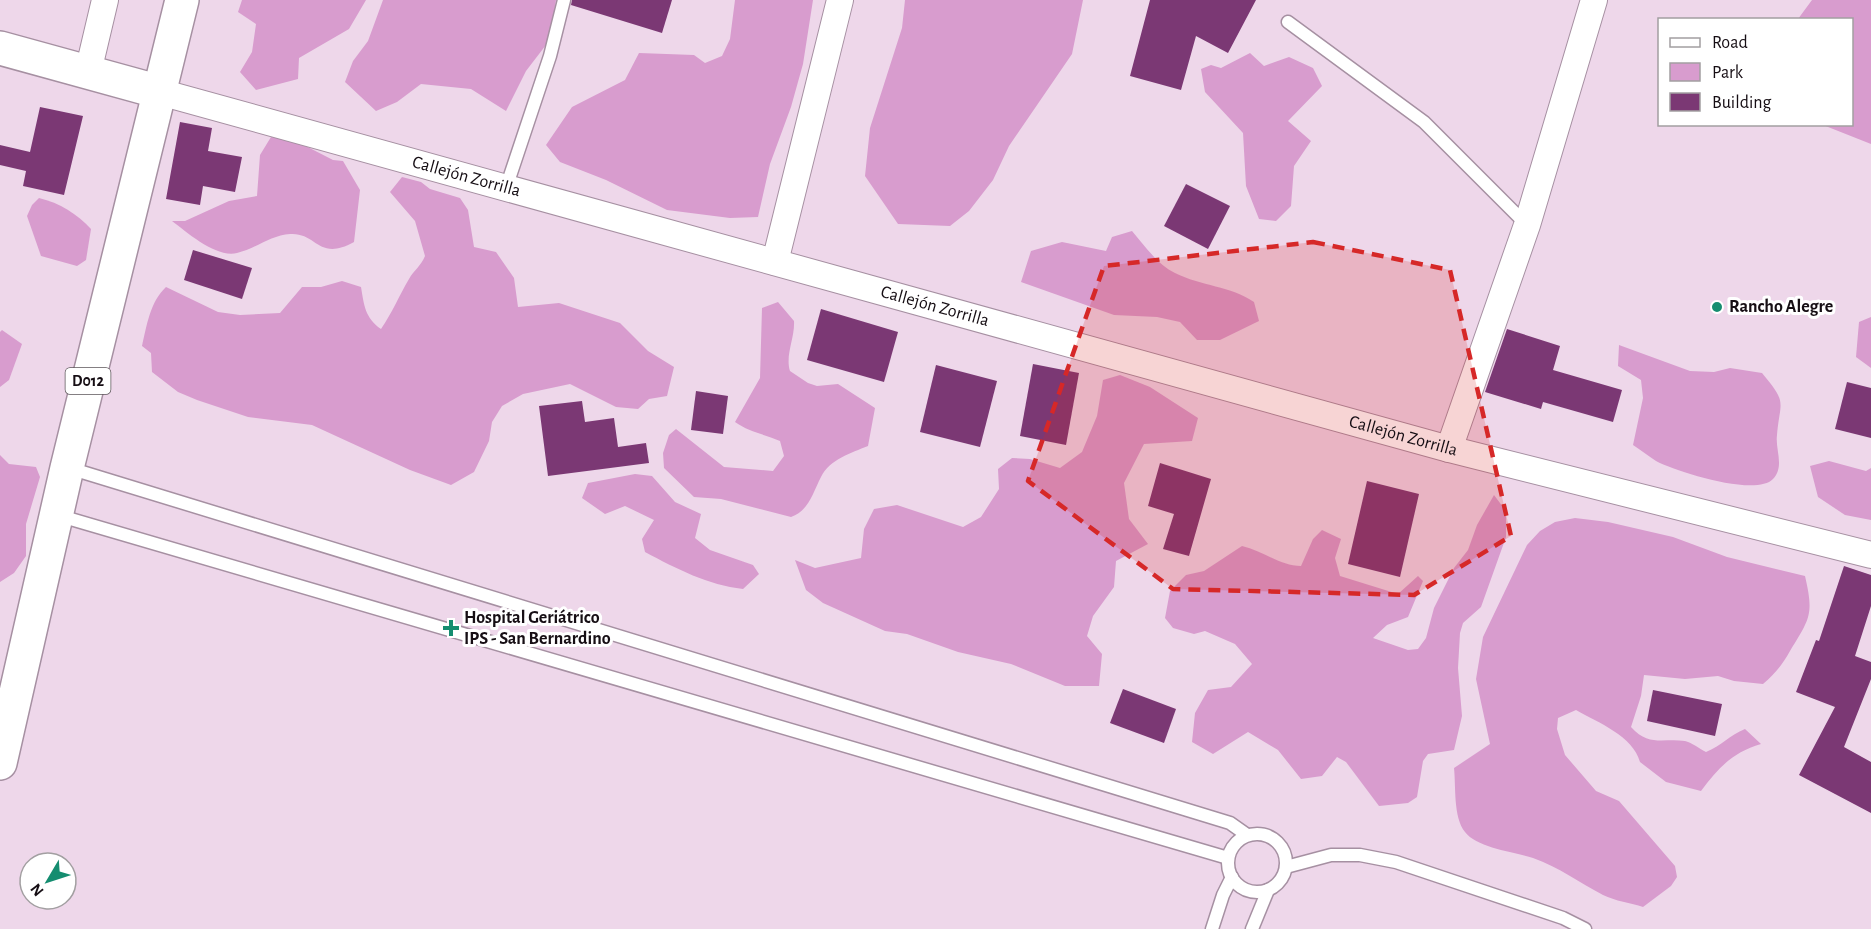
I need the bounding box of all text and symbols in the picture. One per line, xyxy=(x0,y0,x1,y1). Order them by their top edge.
legend xyxy=(1658,18,1853,126)
text: Road xyxy=(1712,34,1748,52)
text: Park xyxy=(1712,64,1744,82)
text: Building xyxy=(1712,94,1772,112)
street label: Callejón Zorrilla xyxy=(410,153,523,200)
street label: Callejón Zorrilla xyxy=(879,283,991,330)
place label: Rancho Alegre xyxy=(1729,298,1833,316)
marker: Rancho Alegre xyxy=(1710,300,1724,314)
road number: D012 xyxy=(66,368,110,394)
street label: Callejón Zorrilla xyxy=(1347,413,1459,460)
place label: Hospital Geriátrico IPS - San Bernardino xyxy=(464,609,611,648)
marker: Hospital Geriátrico IPS - San Bernardino xyxy=(442,619,460,637)
north arrow xyxy=(18,851,78,911)
text: N xyxy=(27,880,47,899)

